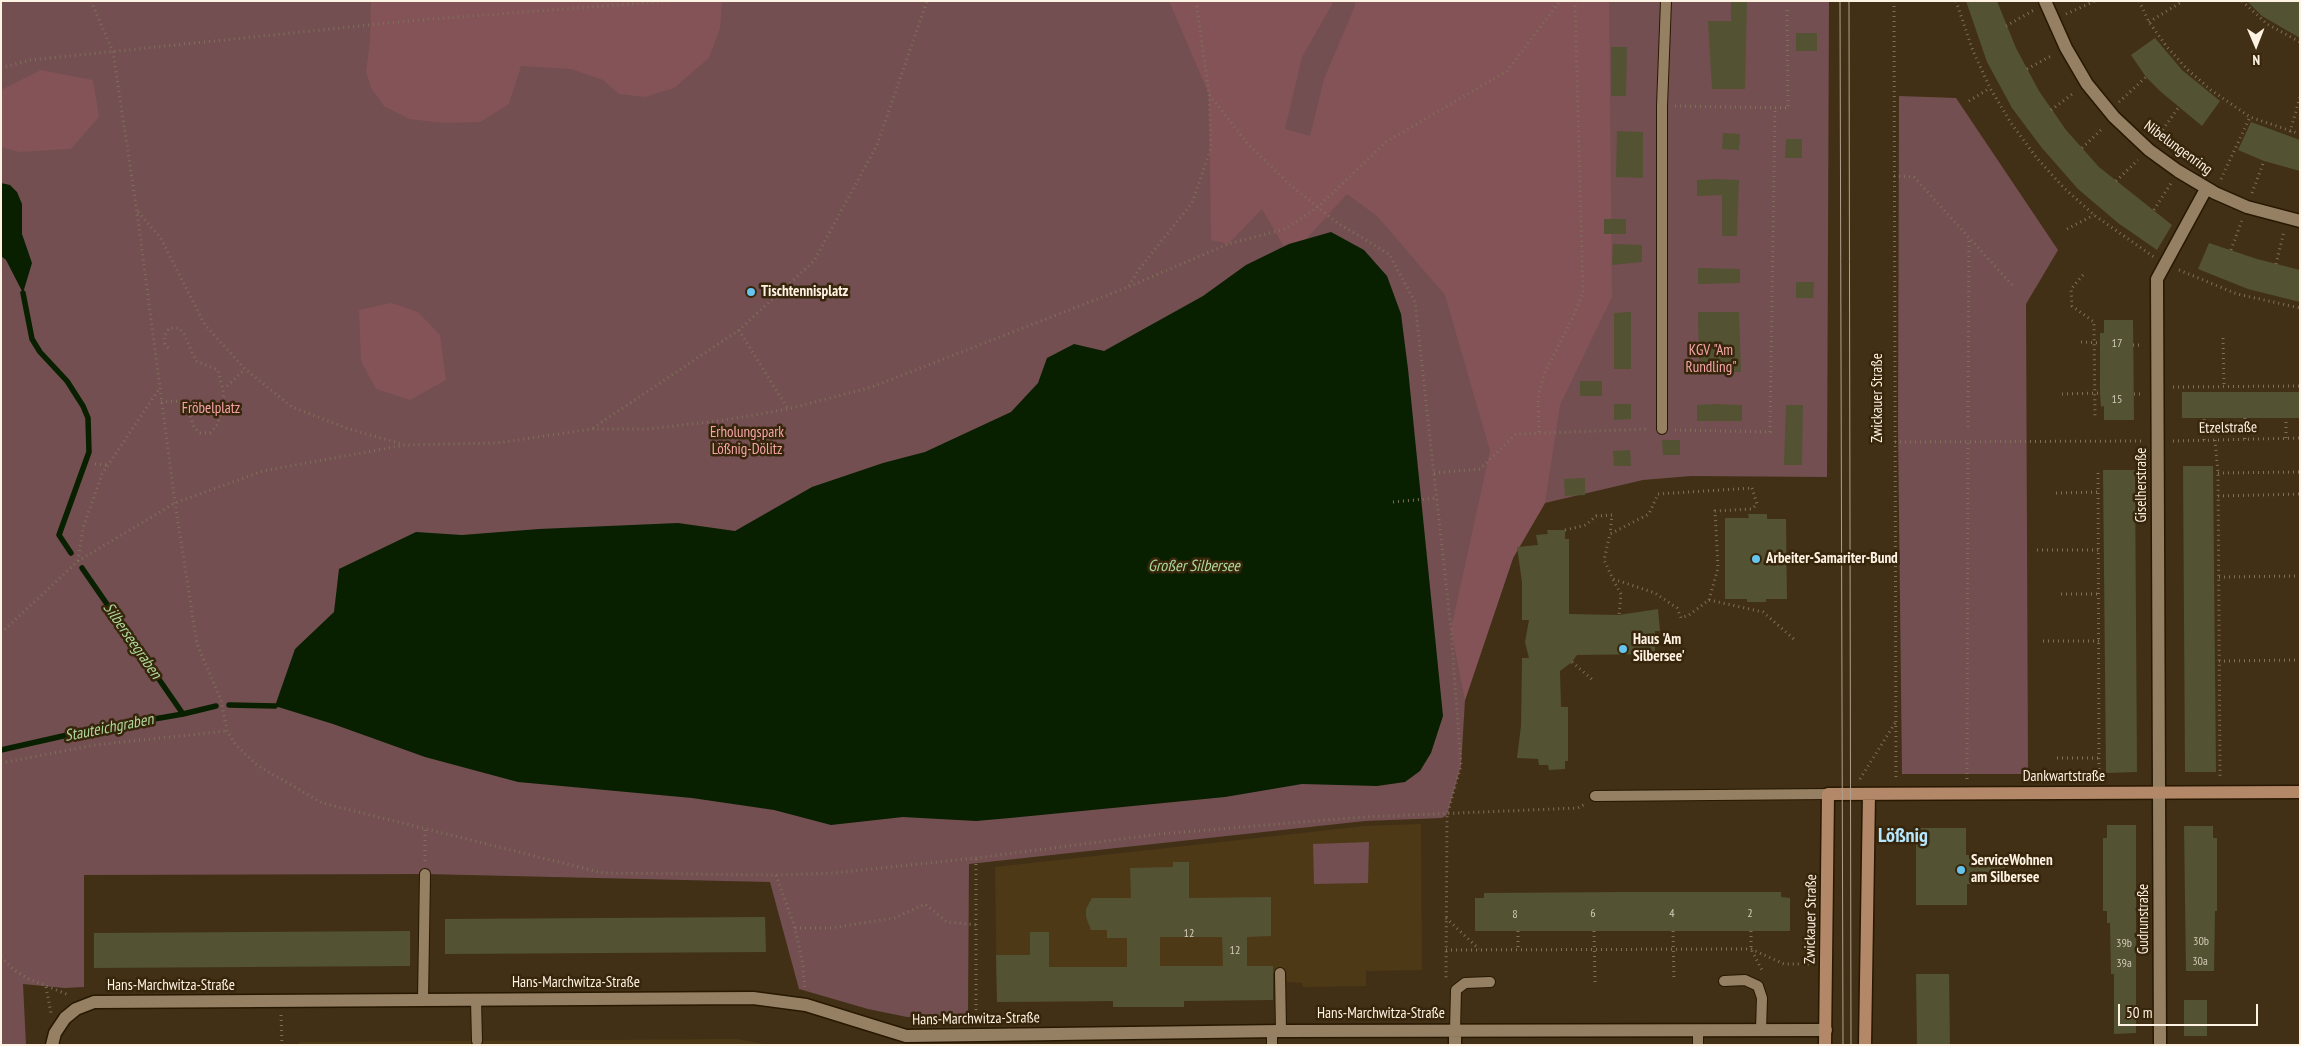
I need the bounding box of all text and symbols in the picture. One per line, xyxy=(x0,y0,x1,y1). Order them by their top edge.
north arrow xyxy=(2231,20,2281,70)
text: N xyxy=(2252,51,2260,69)
street label: Nibelungenring xyxy=(2140,117,2216,179)
place label: Tischtennisplatz xyxy=(761,283,848,301)
marker: Tischtennisplatz xyxy=(745,286,757,298)
house number: 17 xyxy=(2112,337,2122,351)
park label: KGV "Am Rundling" xyxy=(1686,342,1736,377)
street label: Zwickauer Straße xyxy=(1869,353,1887,443)
house number: 15 xyxy=(2112,393,2122,407)
park label: Fröbelplatz xyxy=(182,400,240,418)
street label: Etzelstraße xyxy=(2199,418,2257,438)
park label: Erholungspark Lößnig-Dölitz xyxy=(710,424,784,459)
street label: Giselherstraße xyxy=(2133,447,2151,523)
place label: Arbeiter-Samariter-Bund xyxy=(1766,550,1898,568)
marker: Arbeiter-Samariter-Bund xyxy=(1750,553,1762,565)
water label: Großer Silbersee xyxy=(1148,556,1240,576)
water label: Silberseegraben xyxy=(99,599,165,683)
place label: Haus 'Am Silbersee' xyxy=(1633,631,1685,666)
marker: Haus 'Am Silbersee' xyxy=(1617,643,1629,655)
water label: Stauteichgraben xyxy=(63,710,155,746)
street label: Dankwartstraße xyxy=(2023,768,2105,786)
district label: Lößnig xyxy=(1878,824,1928,848)
place label: ServiceWohnen am Silbersee xyxy=(1971,852,2053,887)
marker: ServiceWohnen am Silbersee xyxy=(1955,864,1967,876)
street label: Zwickauer Straße xyxy=(1801,874,1821,964)
street label: Gudrunstraße xyxy=(2135,884,2153,954)
house number: 6 xyxy=(1590,907,1596,921)
house number: 4 xyxy=(1669,907,1675,921)
house number: 2 xyxy=(1747,907,1753,921)
house number: 8 xyxy=(1512,908,1518,922)
house number: 12 xyxy=(1184,927,1194,941)
house number: 30b xyxy=(2193,935,2209,949)
house number: 39b xyxy=(2116,937,2132,951)
house number: 12 xyxy=(1230,944,1240,958)
house number: 30a xyxy=(2192,955,2208,969)
house number: 39a xyxy=(2116,957,2132,971)
street label: Hans-Marchwitza-Straße xyxy=(512,974,640,992)
street label: Hans-Marchwitza-Straße xyxy=(107,977,235,995)
scale bar xyxy=(2121,994,2261,1026)
text: 50 m xyxy=(2126,1003,2152,1022)
street label: Hans-Marchwitza-Straße xyxy=(1317,1005,1445,1023)
street label: Hans-Marchwitza-Straße xyxy=(912,1009,1040,1029)

